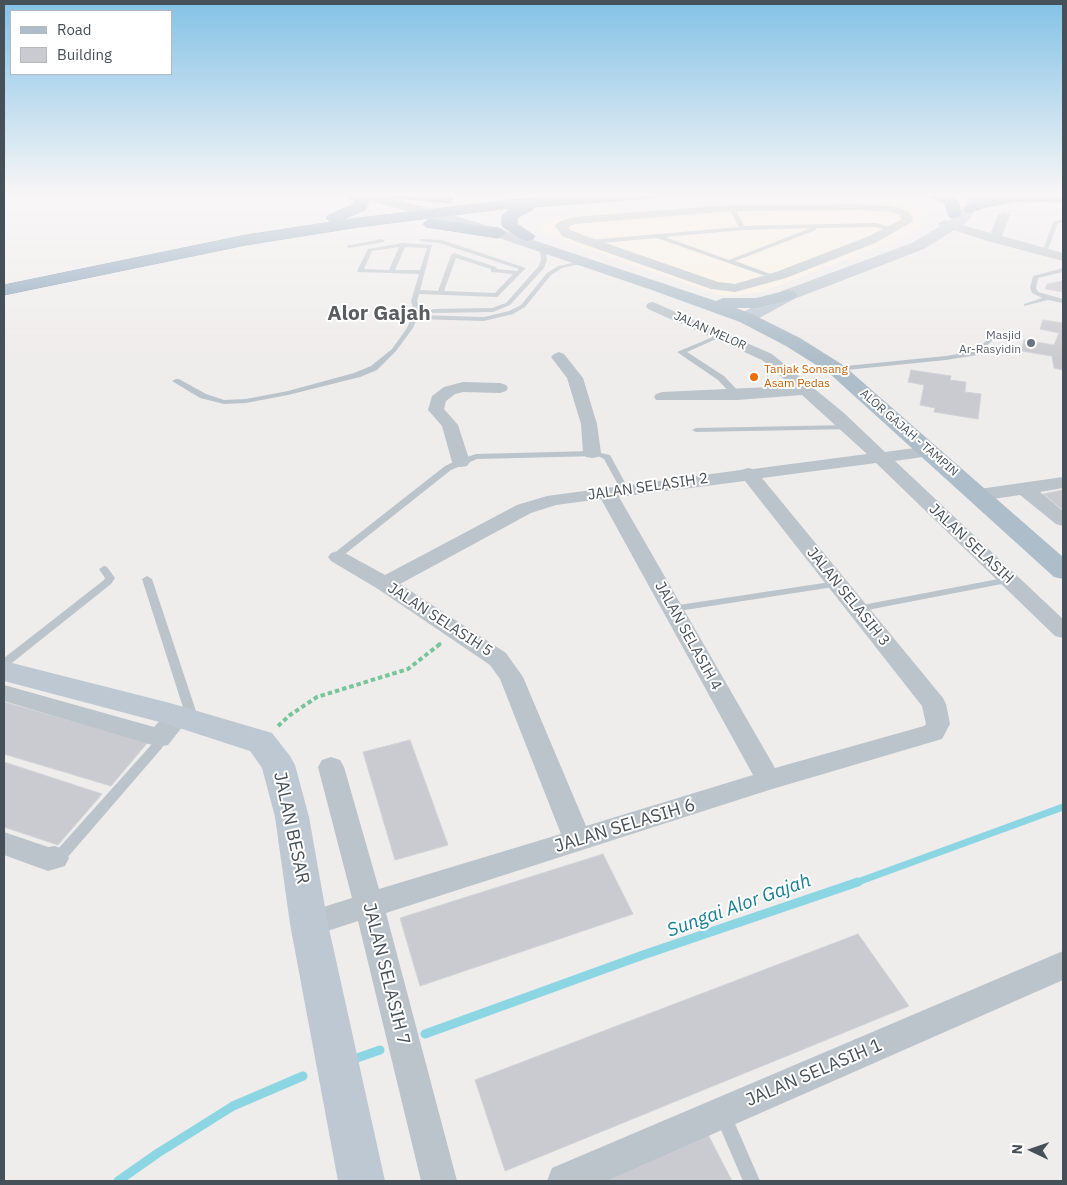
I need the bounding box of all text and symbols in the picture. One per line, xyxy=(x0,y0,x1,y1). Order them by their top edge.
legend xyxy=(10,10,172,75)
text: Road xyxy=(57,20,92,39)
text: Building xyxy=(57,45,112,64)
district label: Alor Gajah xyxy=(327,301,431,327)
street label: JALAN MELOR xyxy=(672,309,748,353)
place label: Masjid Ar-Rasyidin xyxy=(959,329,1021,357)
marker: Masjid Ar-Rasyidin xyxy=(1025,337,1037,349)
place label: Tanjak Sonsang Asam Pedas xyxy=(764,363,848,391)
marker: Tanjak Sonsang Asam Pedas xyxy=(748,371,760,383)
street label: ALOR GAJAH - TAMPIN xyxy=(857,386,961,480)
street label: JALAN SELASIH 2 xyxy=(587,470,709,504)
street label: JALAN SELASIH xyxy=(925,500,1017,588)
street label: JALAN SELASIH 3 xyxy=(803,544,893,650)
street label: JALAN SELASIH 5 xyxy=(384,579,496,661)
street label: JALAN SELASIH 4 xyxy=(651,579,725,693)
street label: JALAN BESAR xyxy=(269,770,313,886)
street label: JALAN SELASIH 6 xyxy=(552,794,698,858)
water label: Sungai Alor Gajah xyxy=(664,869,814,943)
street label: JALAN SELASIH 7 xyxy=(358,901,414,1047)
street label: JALAN SELASIH 1 xyxy=(743,1035,885,1111)
north arrow xyxy=(1007,1125,1057,1175)
text: N xyxy=(1008,1144,1026,1155)

